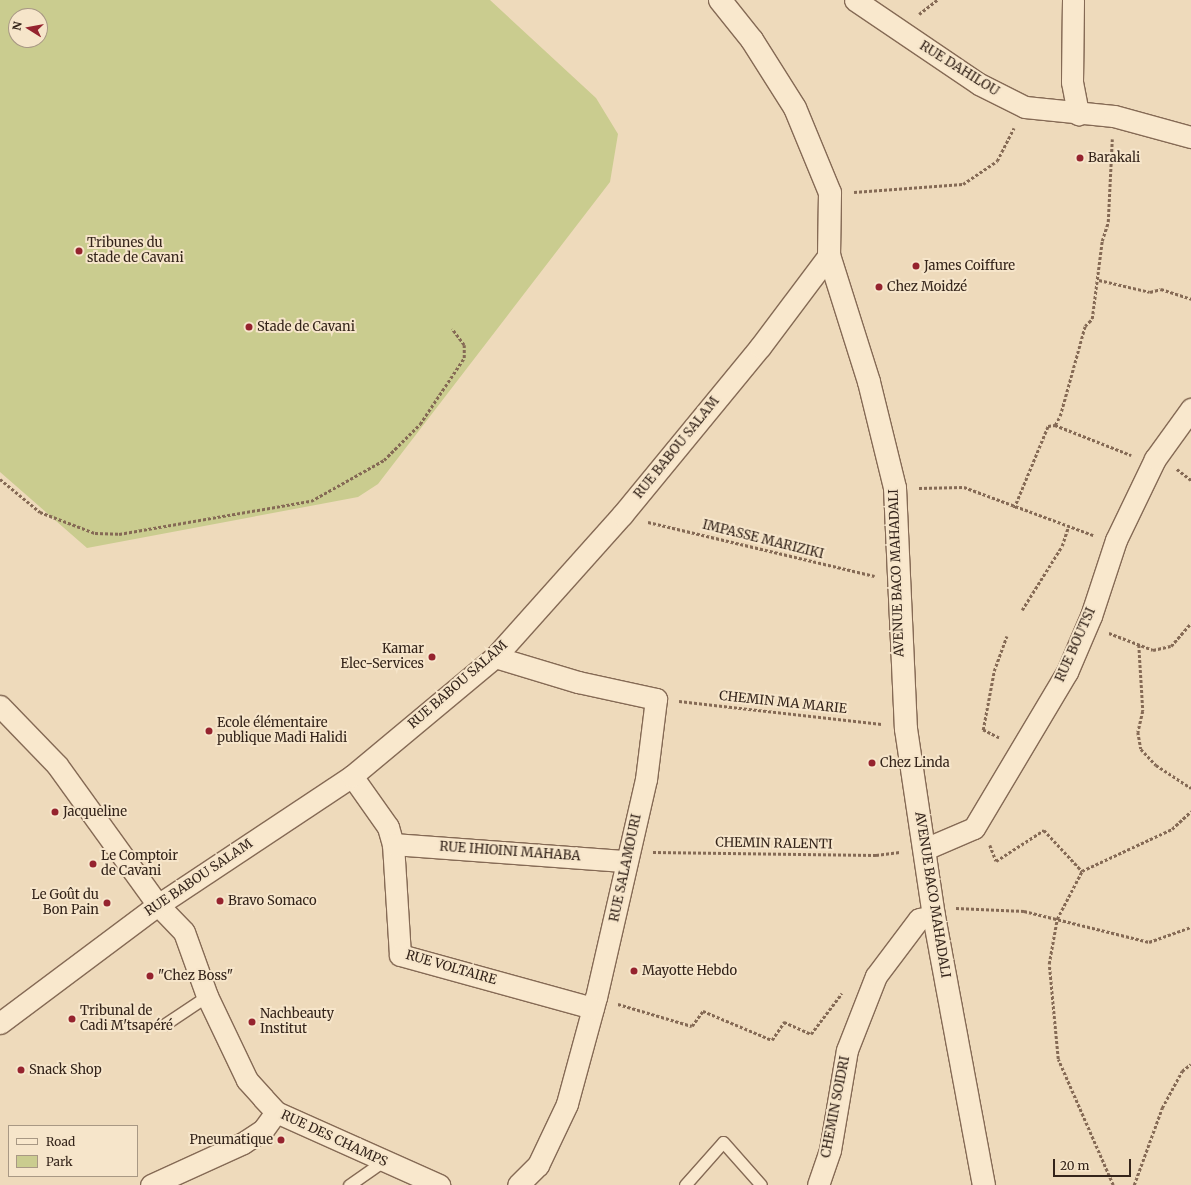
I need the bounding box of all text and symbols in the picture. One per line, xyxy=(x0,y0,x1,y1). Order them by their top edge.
north arrow xyxy=(8,8,48,48)
text: N xyxy=(9,20,25,32)
street label: RUE DAHILOU xyxy=(916,38,1002,100)
place label: Barakali xyxy=(1088,150,1140,166)
marker: Barakali xyxy=(1075,153,1085,163)
place label: Tribunes du stade de Cavani xyxy=(87,236,184,267)
marker: Tribunes du stade de Cavani xyxy=(74,246,84,256)
place label: James Coiffure xyxy=(924,258,1015,274)
marker: James Coiffure xyxy=(911,261,921,271)
place label: Chez Moidzé xyxy=(887,279,967,295)
marker: Chez Moidzé xyxy=(874,282,884,292)
place label: Stade de Cavani xyxy=(257,319,355,335)
marker: Stade de Cavani xyxy=(244,322,254,332)
street label: RUE BABOU SALAM xyxy=(631,394,723,502)
street label: AVENUE BACO MAHADALI xyxy=(886,489,908,657)
street label: IMPASSE MARIZIKI xyxy=(701,517,825,563)
street label: RUE BOUTSI xyxy=(1053,606,1099,684)
street label: RUE BABOU SALAM xyxy=(405,638,511,732)
place label: Kamar Elec-Services xyxy=(341,642,424,673)
marker: Kamar Elec-Services xyxy=(427,652,437,662)
street label: CHEMIN MA MARIE xyxy=(718,689,848,717)
place label: Ecole élémentaire publique Madi Halidi xyxy=(217,716,347,747)
marker: Ecole élémentaire publique Madi Halidi xyxy=(204,726,214,736)
place label: Chez Linda xyxy=(880,755,950,771)
marker: Chez Linda xyxy=(867,758,877,768)
place label: Jacqueline xyxy=(63,804,127,820)
marker: Jacqueline xyxy=(50,807,60,817)
street label: AVENUE BACO MAHADALI xyxy=(911,811,953,979)
street label: RUE SALAMOURI xyxy=(607,813,645,923)
street label: CHEMIN RALENTI xyxy=(715,835,833,853)
street label: RUE BABOU SALAM xyxy=(142,836,256,920)
street label: RUE IHIOINI MAHABA xyxy=(439,839,581,865)
place label: Le Comptoir de Cavani xyxy=(101,849,178,880)
marker: Le Comptoir de Cavani xyxy=(88,859,98,869)
place label: Le Goût du Bon Pain xyxy=(31,888,99,919)
place label: Bravo Somaco xyxy=(228,893,316,909)
marker: Bravo Somaco xyxy=(215,896,225,906)
marker: Le Goût du Bon Pain xyxy=(102,898,112,908)
street label: RUE VOLTAIRE xyxy=(404,948,498,988)
place label: Mayotte Hebdo xyxy=(642,963,737,979)
marker: Mayotte Hebdo xyxy=(629,966,639,976)
place label: "Chez Boss" xyxy=(158,968,233,984)
marker: "Chez Boss" xyxy=(145,971,155,981)
place label: Tribunal de Cadi M'tsapéré xyxy=(80,1004,173,1035)
place label: Nachbeauty Institut xyxy=(260,1007,334,1038)
marker: Tribunal de Cadi M'tsapéré xyxy=(67,1014,77,1024)
marker: Nachbeauty Institut xyxy=(247,1017,257,1027)
street label: CHEMIN SOIDRI xyxy=(818,1055,854,1159)
place label: Snack Shop xyxy=(29,1062,102,1078)
marker: Snack Shop xyxy=(16,1065,26,1075)
street label: RUE DES CHAMPS xyxy=(278,1107,390,1171)
legend xyxy=(8,1125,138,1177)
place label: Pneumatique xyxy=(189,1132,273,1148)
text: Road xyxy=(46,1134,75,1149)
marker: Pneumatique xyxy=(276,1135,286,1145)
scale bar xyxy=(1055,1151,1133,1177)
text: Park xyxy=(46,1154,73,1169)
text: 20 m xyxy=(1060,1158,1089,1173)

